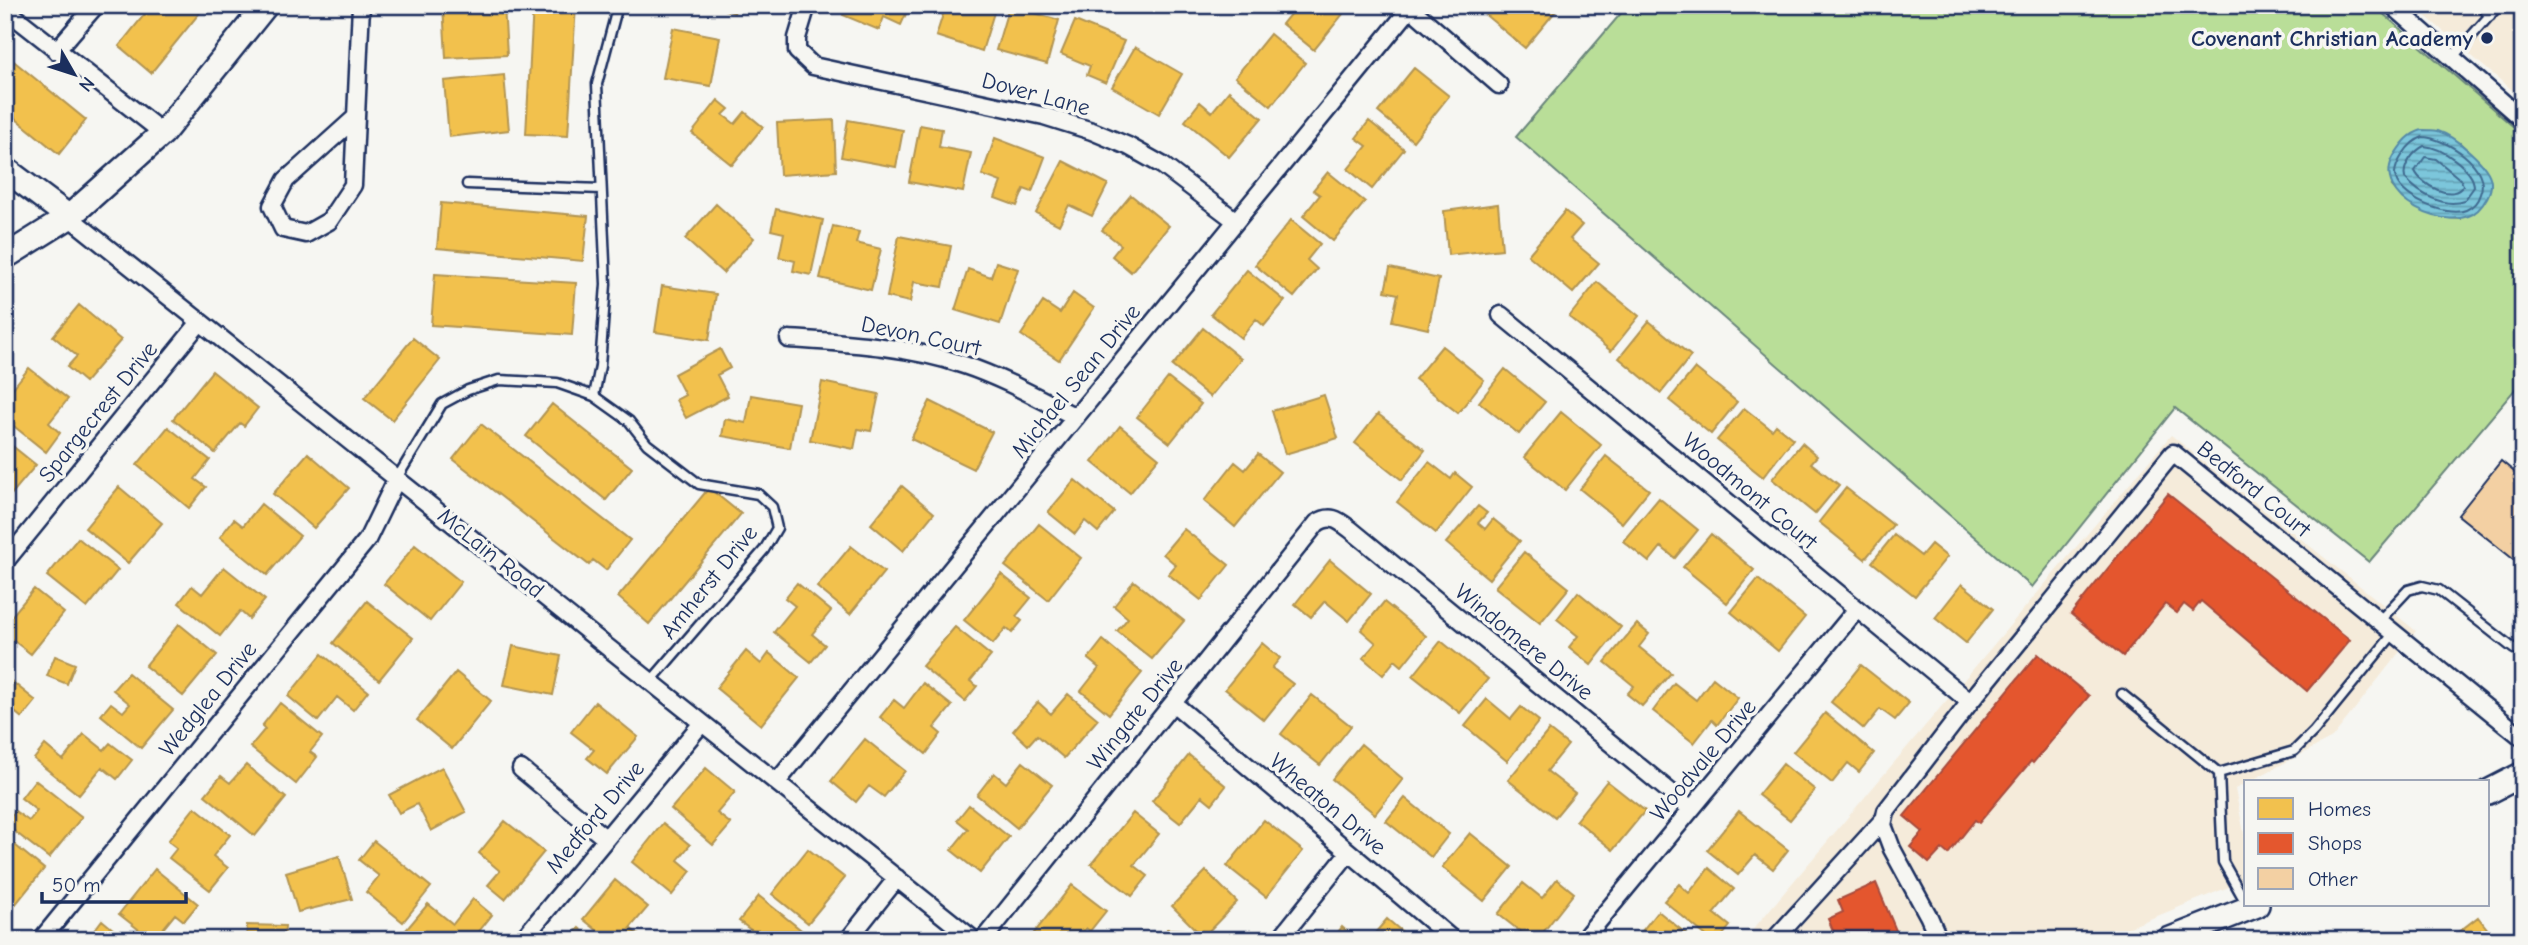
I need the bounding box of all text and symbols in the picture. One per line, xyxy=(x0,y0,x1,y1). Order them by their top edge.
place label: Covenant Christian Academy xyxy=(2191,25,2473,52)
marker: Covenant Christian Academy xyxy=(2479,30,2495,46)
north arrow xyxy=(38,38,108,108)
street label: Dover Lane xyxy=(979,67,1093,121)
text: N xyxy=(74,72,99,96)
street label: Michael Sean Drive xyxy=(1006,299,1146,463)
street label: Devon Court xyxy=(859,310,985,362)
street label: Spargecrest Drive xyxy=(33,336,163,488)
street label: Woodmont Court xyxy=(1677,427,1824,556)
street label: Bedford Court xyxy=(2192,435,2317,544)
street label: McLain Road xyxy=(433,502,549,604)
street label: Amherst Drive xyxy=(655,520,763,644)
street label: Windomere Drive xyxy=(1449,578,1599,706)
street label: Wedglea Drive xyxy=(153,636,263,762)
street label: Wingate Drive xyxy=(1082,652,1188,776)
street label: Woodvale Drive xyxy=(1644,694,1762,826)
street label: Wheaton Drive xyxy=(1264,747,1392,861)
street label: Medford Drive xyxy=(540,755,650,879)
legend xyxy=(2244,780,2490,906)
text: Homes xyxy=(2308,797,2371,821)
text: Shops xyxy=(2308,831,2362,855)
scale bar xyxy=(42,861,186,905)
text: Other xyxy=(2308,867,2358,891)
text: 50 m xyxy=(52,873,101,897)

